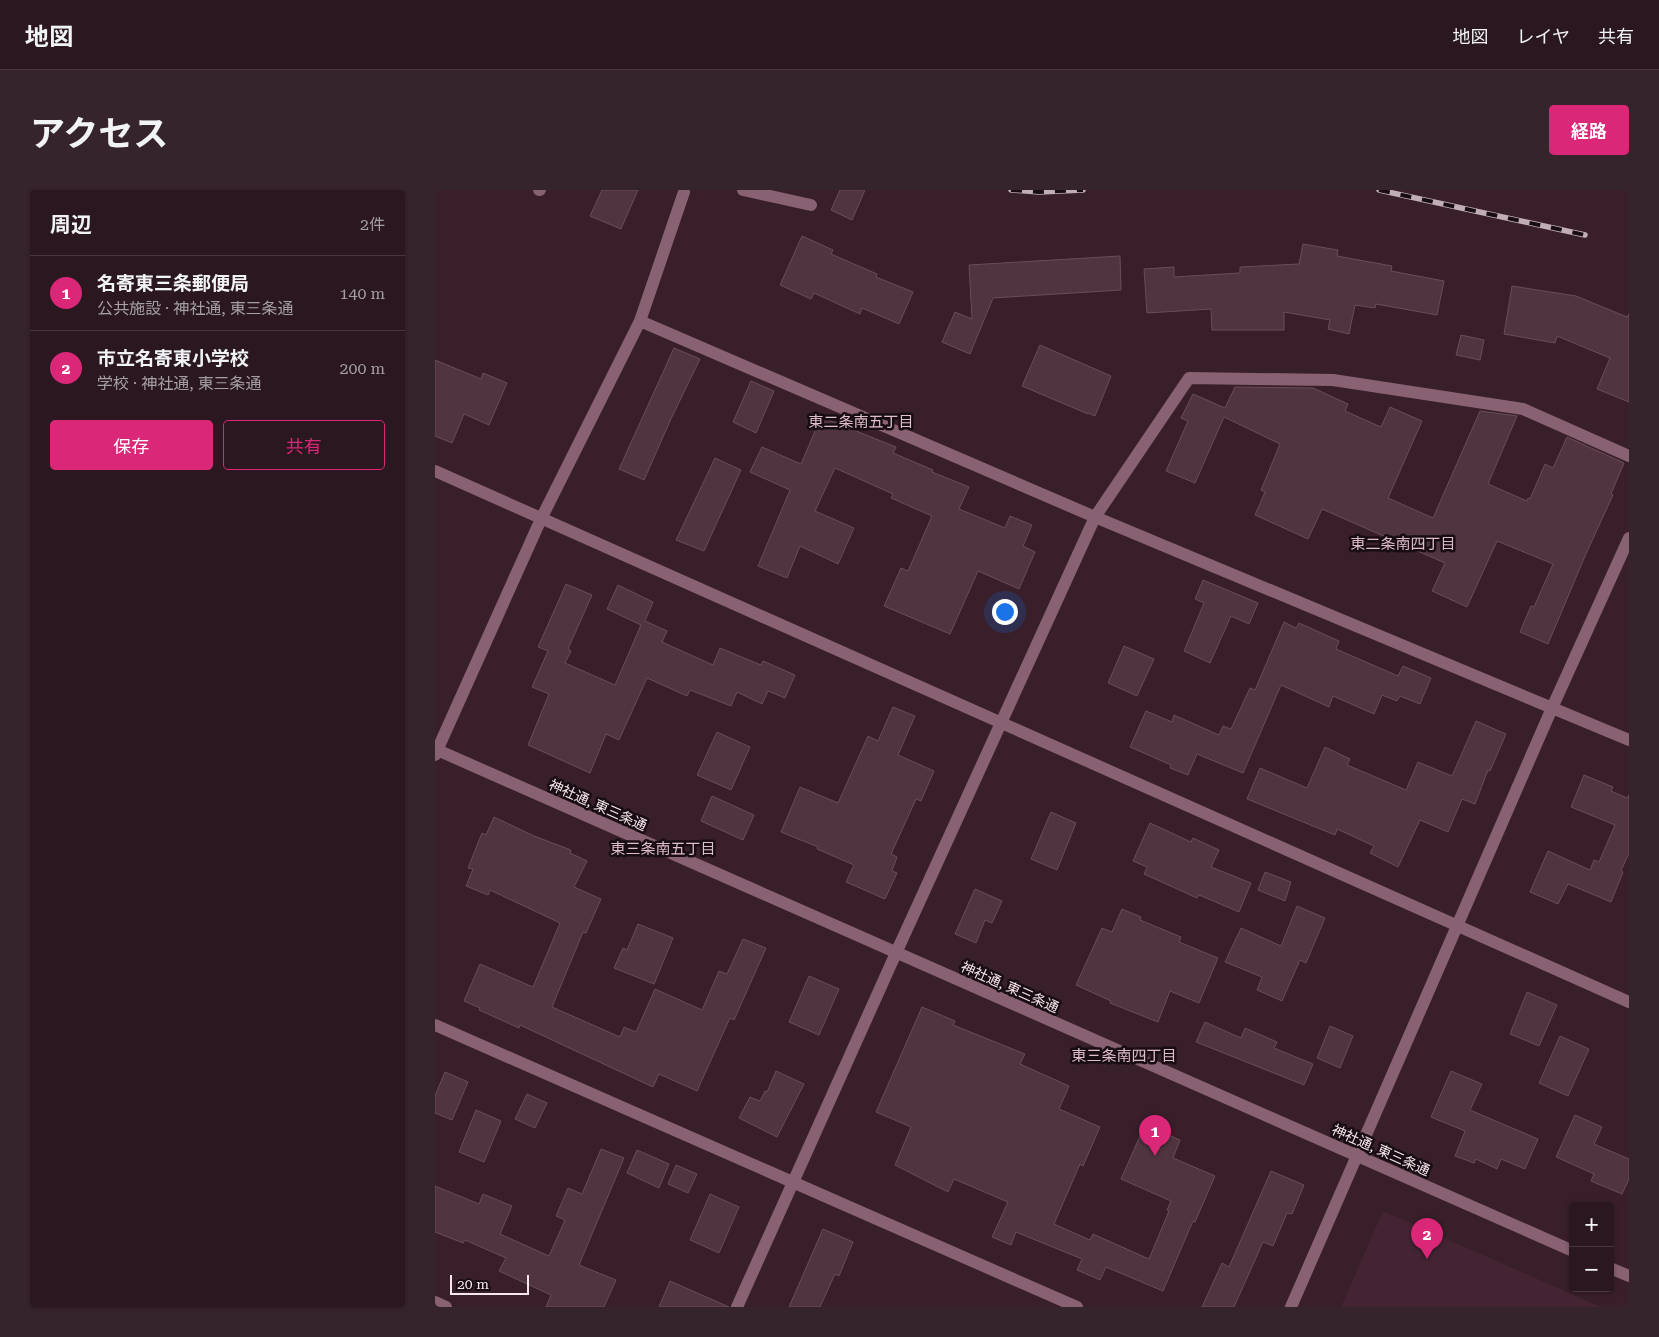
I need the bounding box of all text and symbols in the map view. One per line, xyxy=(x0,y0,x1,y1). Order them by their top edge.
text: 地図 xyxy=(25,23,73,51)
text: 地図 xyxy=(1453,26,1489,47)
text: レイヤ xyxy=(1517,26,1570,47)
text: 共有 xyxy=(1598,26,1634,47)
button: 経路 xyxy=(1549,105,1629,155)
text: アクセス xyxy=(30,114,168,155)
text: 周辺 xyxy=(50,213,92,237)
text: 2件 xyxy=(360,215,385,234)
text: 名寄東三条郵便局 xyxy=(97,272,249,295)
text: 1 xyxy=(62,284,70,303)
text: 140 m xyxy=(339,284,385,303)
text: 公共施設 · 神社通, 東三条通 xyxy=(97,299,294,318)
text: 市立名寄東小学校 xyxy=(97,347,249,370)
text: 2 xyxy=(62,359,70,378)
text: 200 m xyxy=(339,359,385,378)
text: 学校 · 神社通, 東三条通 xyxy=(97,374,262,393)
district label: 東二条南五丁目 xyxy=(808,413,914,431)
button: 保存 xyxy=(50,420,213,470)
button: 共有 xyxy=(223,420,385,470)
district label: 東二条南四丁目 xyxy=(1350,535,1456,553)
your location xyxy=(992,599,1018,625)
street label: 神社通, 東三条通 xyxy=(547,776,649,834)
district label: 東三条南五丁目 xyxy=(610,840,716,858)
street label: 神社通, 東三条通 xyxy=(959,958,1061,1016)
district label: 東三条南四丁目 xyxy=(1071,1047,1177,1065)
pin: 1 xyxy=(1139,1115,1171,1156)
street label: 神社通, 東三条通 xyxy=(1330,1121,1432,1179)
map controls xyxy=(1569,1202,1614,1292)
button: + xyxy=(1569,1202,1614,1247)
pin: 2 xyxy=(1411,1218,1443,1259)
button: − xyxy=(1569,1247,1614,1292)
scale bar xyxy=(450,1272,529,1295)
text: 20 m xyxy=(457,1276,489,1292)

